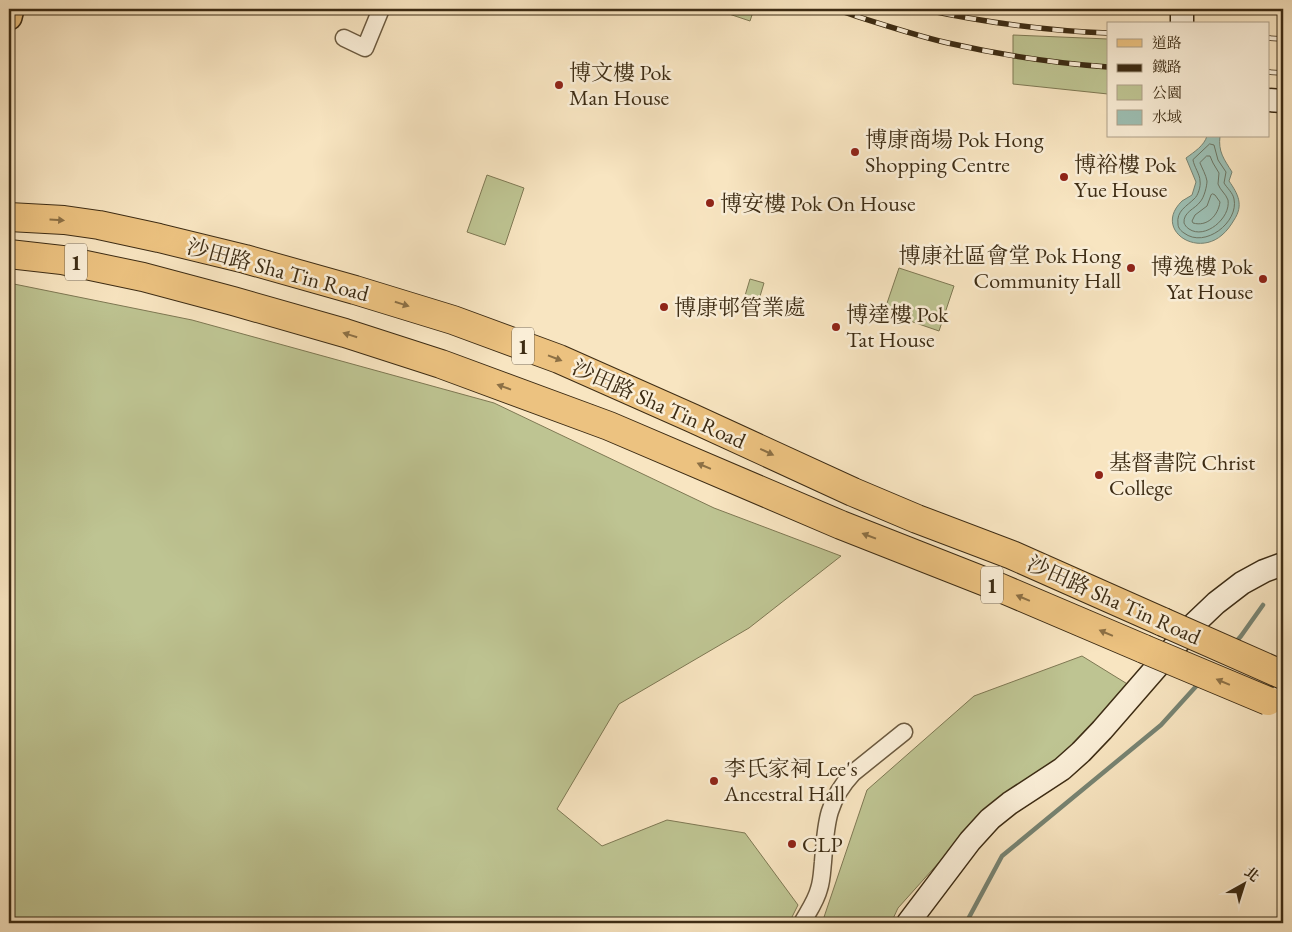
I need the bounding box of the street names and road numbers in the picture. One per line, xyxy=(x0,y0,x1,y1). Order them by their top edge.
street label: 沙田路 Sha Tin Road xyxy=(184,232,373,308)
road number: 1 xyxy=(65,243,87,280)
road number: 1 xyxy=(512,328,534,364)
street label: 沙田路 Sha Tin Road xyxy=(568,353,751,456)
street label: 沙田路 Sha Tin Road xyxy=(1023,549,1206,652)
road number: 1 xyxy=(981,566,1003,604)

